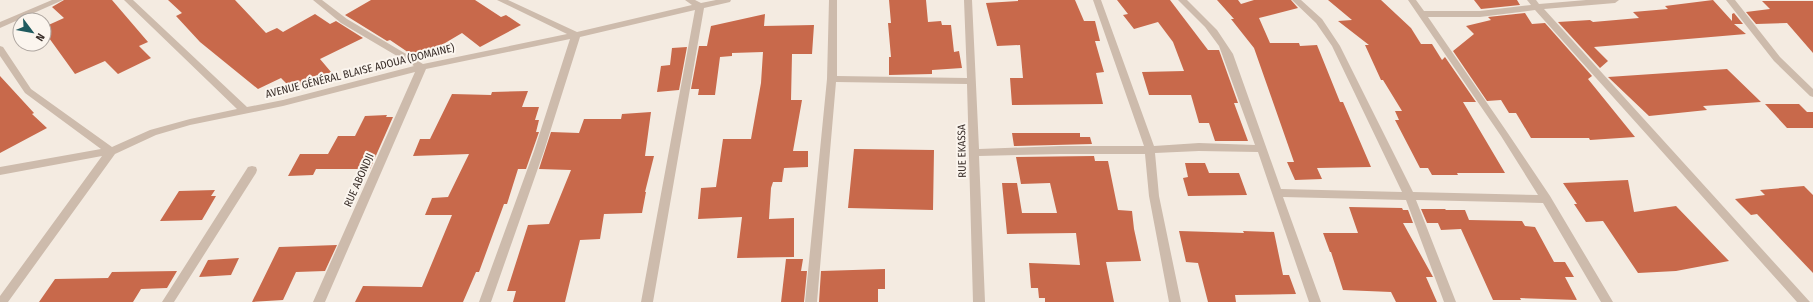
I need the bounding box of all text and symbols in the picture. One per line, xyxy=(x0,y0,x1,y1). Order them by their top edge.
north arrow xyxy=(12,12,52,52)
text: N xyxy=(33,31,47,43)
street label: AVENUE GÉNÉRAL BLAISE ADOUA (DOMAINE) xyxy=(264,40,456,101)
street label: RUE EKASSA xyxy=(955,124,969,178)
street label: RUE ABONDJI xyxy=(341,151,377,209)

